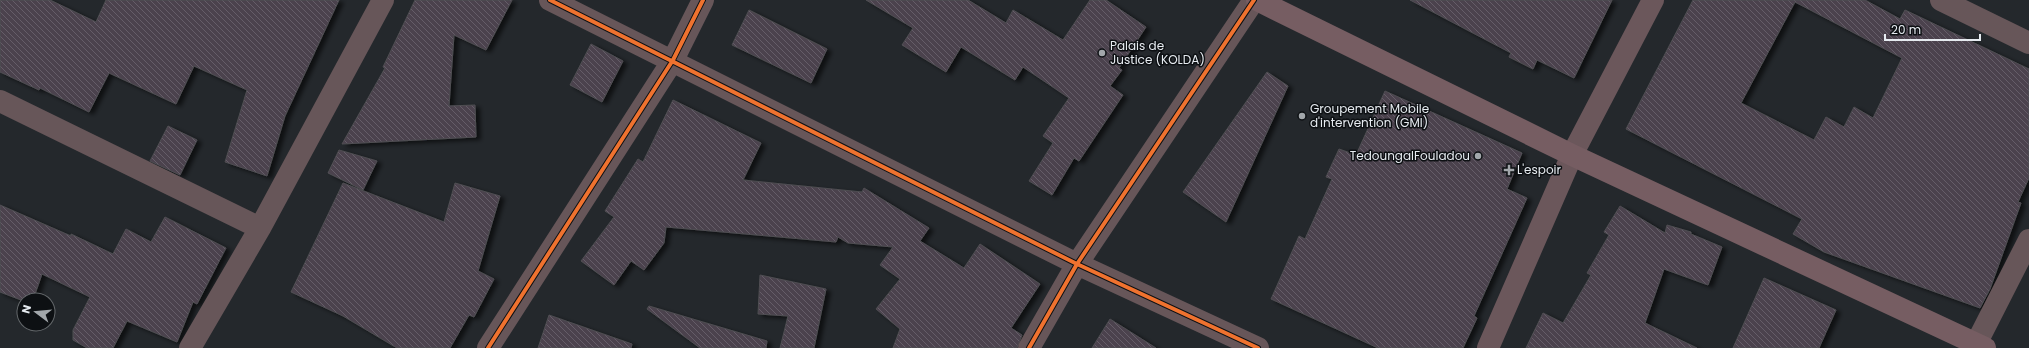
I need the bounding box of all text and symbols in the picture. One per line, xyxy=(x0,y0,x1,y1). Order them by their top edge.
scale bar xyxy=(1885,16,1980,42)
text: 20 m xyxy=(1891,21,1921,38)
place label: Palais de Justice (KOLDA) xyxy=(1110,37,1205,68)
marker: Palais de Justice (KOLDA) xyxy=(1097,48,1107,58)
place label: Groupement Mobile d'intervention (GMI) xyxy=(1310,100,1429,131)
marker: Groupement Mobile d'intervention (GMI) xyxy=(1297,111,1307,121)
place label: TedoungalFouladou xyxy=(1350,147,1470,164)
marker: TedoungalFouladou xyxy=(1473,151,1483,161)
place label: L'espoir xyxy=(1517,161,1562,178)
marker: L'espoir xyxy=(1504,165,1514,175)
north arrow xyxy=(16,292,56,332)
text: N xyxy=(18,303,35,315)

